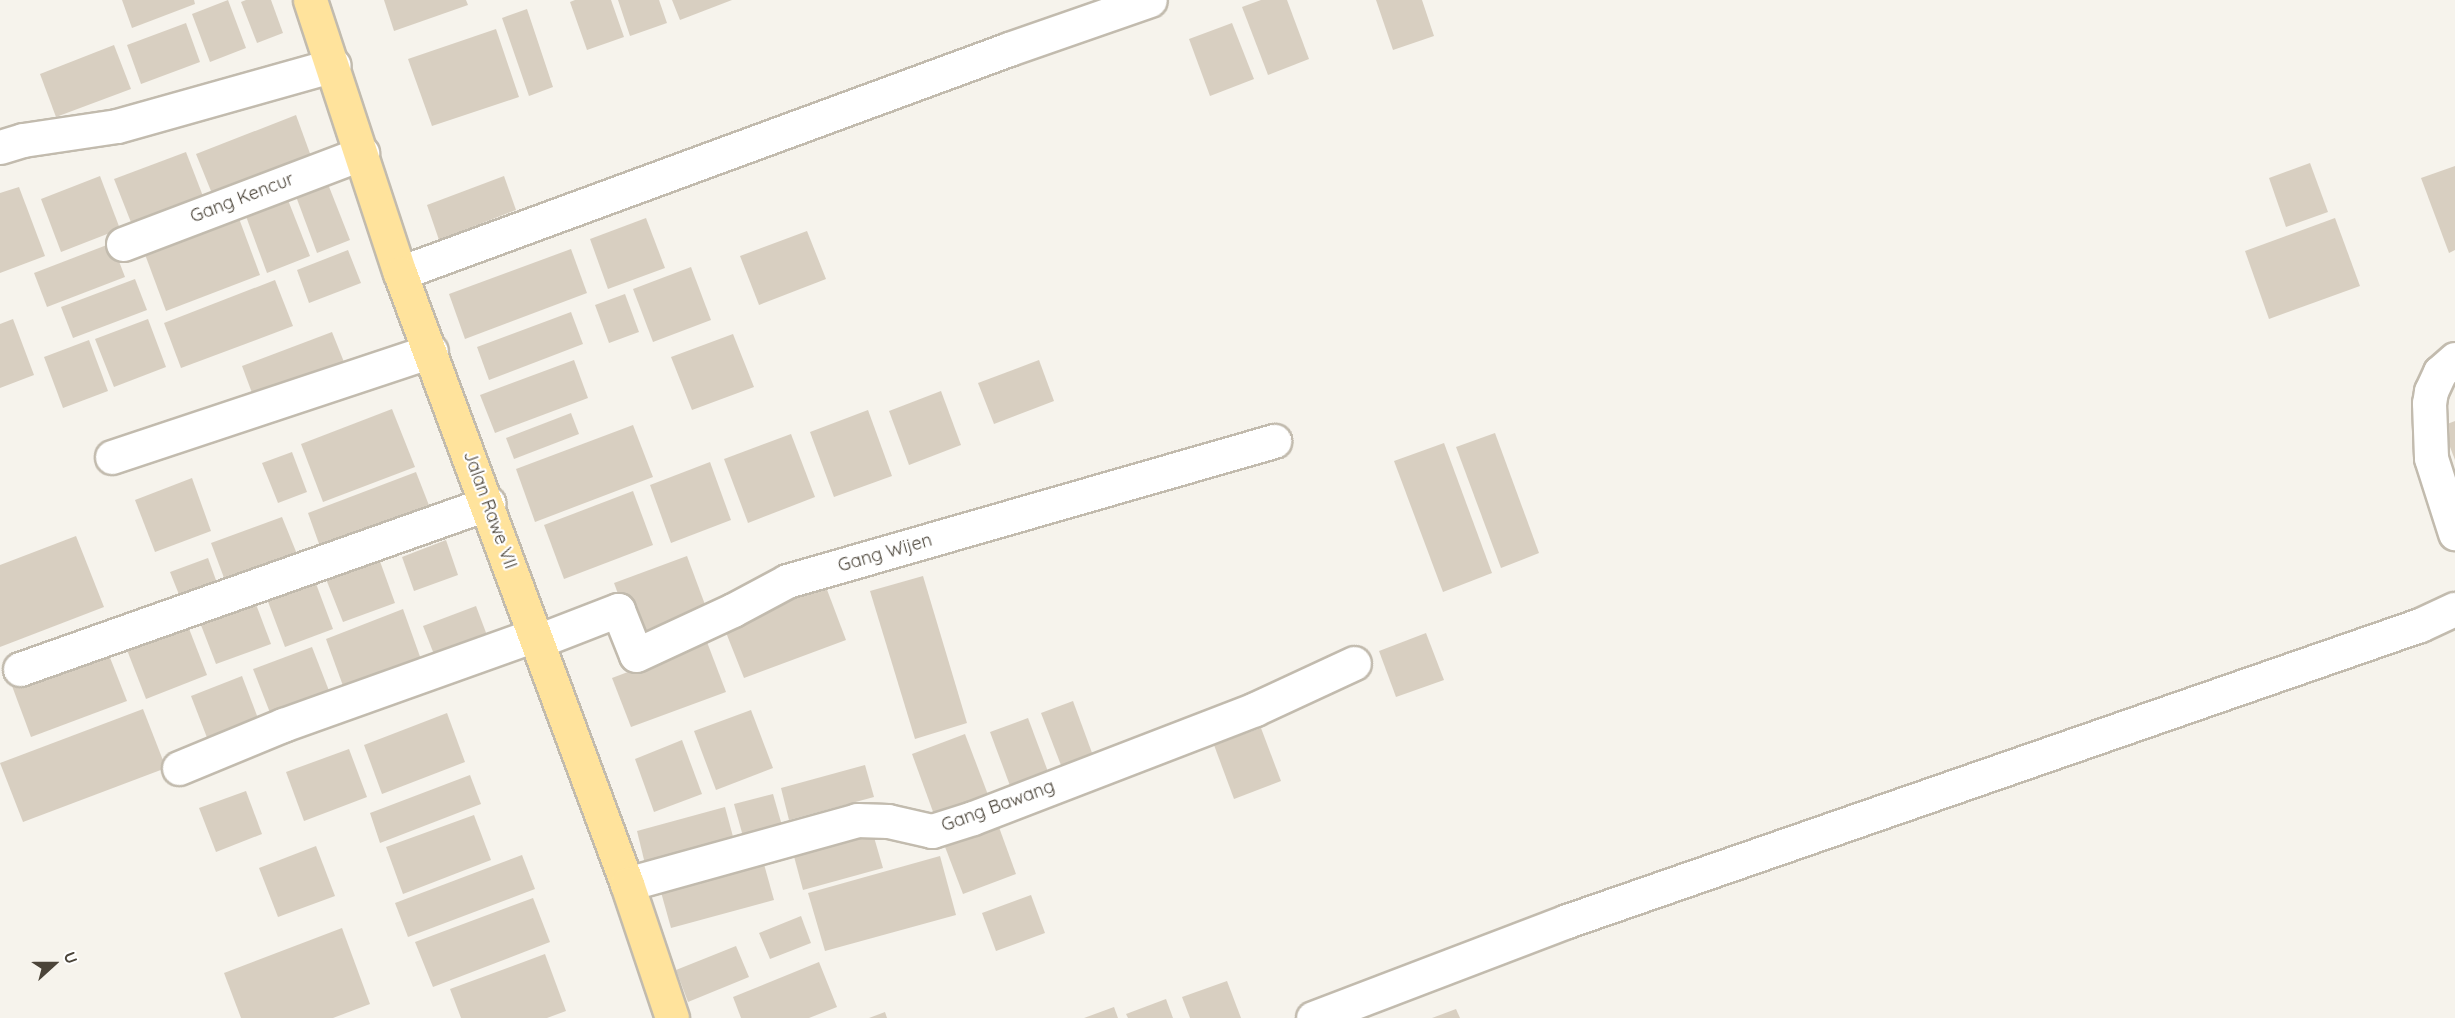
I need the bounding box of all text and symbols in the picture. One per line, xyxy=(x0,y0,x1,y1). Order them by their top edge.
street label: Gang Kencur xyxy=(187,168,297,228)
street label: Jalan Rawe VII xyxy=(459,448,521,572)
street label: Gang Wijen xyxy=(835,529,935,577)
street label: Gang Bawang xyxy=(938,776,1058,836)
north arrow xyxy=(24,934,84,994)
text: U xyxy=(59,949,82,966)

